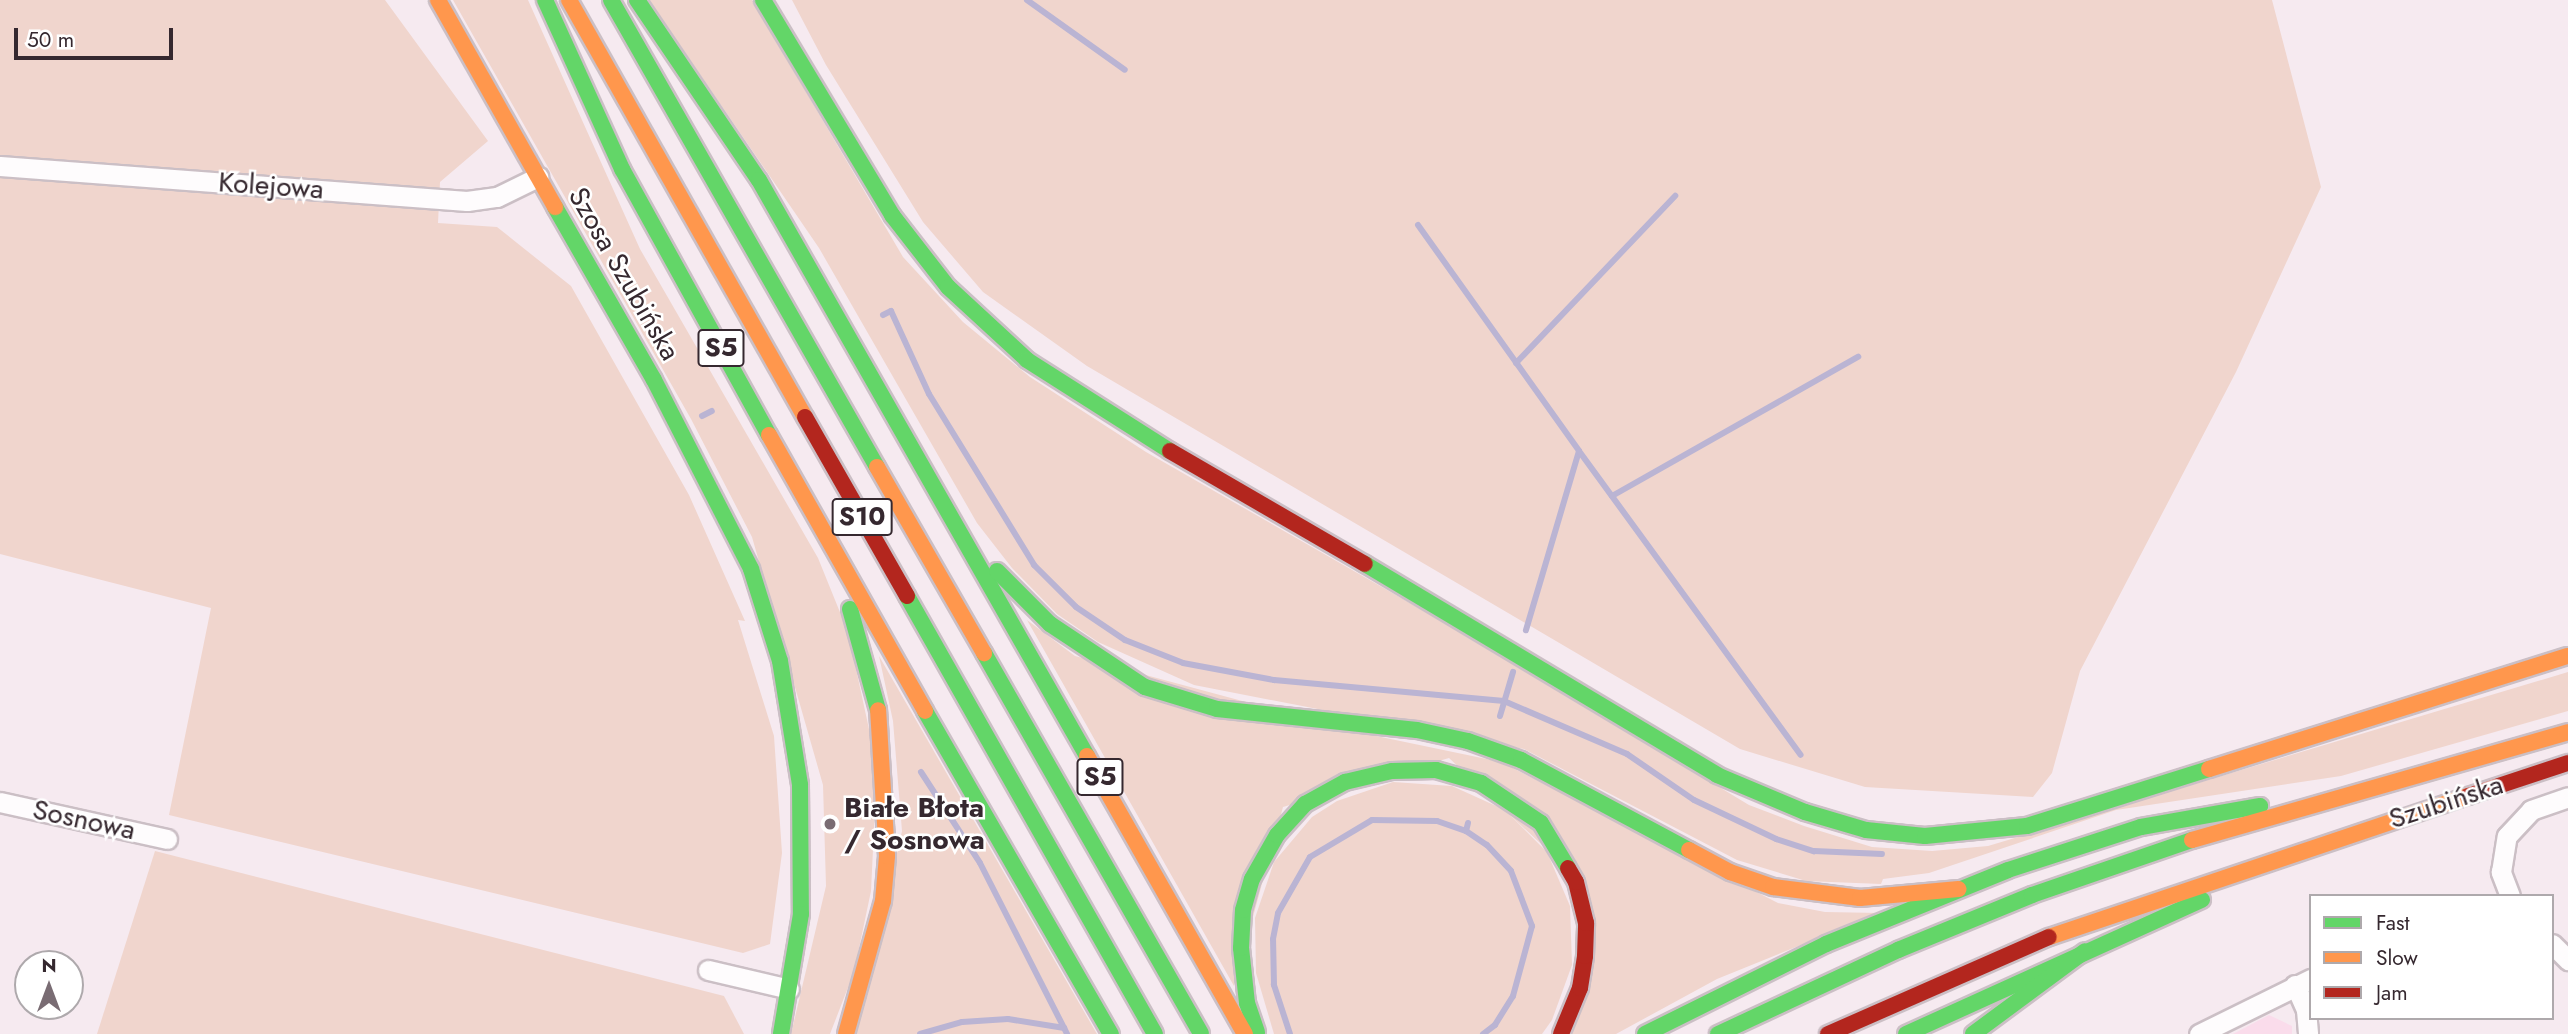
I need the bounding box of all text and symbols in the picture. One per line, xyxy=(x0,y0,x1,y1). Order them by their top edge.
scale bar xyxy=(18,14,177,58)
text: 50 m xyxy=(27,25,74,55)
street label: Kolejowa xyxy=(217,166,325,206)
street label: Szosa Szubińska xyxy=(561,182,687,366)
road number: S5 xyxy=(696,326,746,370)
road number: S10 xyxy=(830,495,894,540)
road number: S5 xyxy=(1076,754,1124,800)
street label: Szubińska xyxy=(2385,768,2507,836)
place label: Białe Błota / Sosnowa xyxy=(844,791,985,857)
street label: Sosnowa xyxy=(30,793,138,847)
marker: Białe Błota / Sosnowa xyxy=(822,816,838,832)
legend xyxy=(2309,894,2554,1020)
text: Fast xyxy=(2376,908,2409,938)
text: Slow xyxy=(2376,943,2418,973)
north arrow xyxy=(14,950,84,1020)
text: N xyxy=(41,952,57,979)
text: Jam xyxy=(2376,978,2408,1008)

